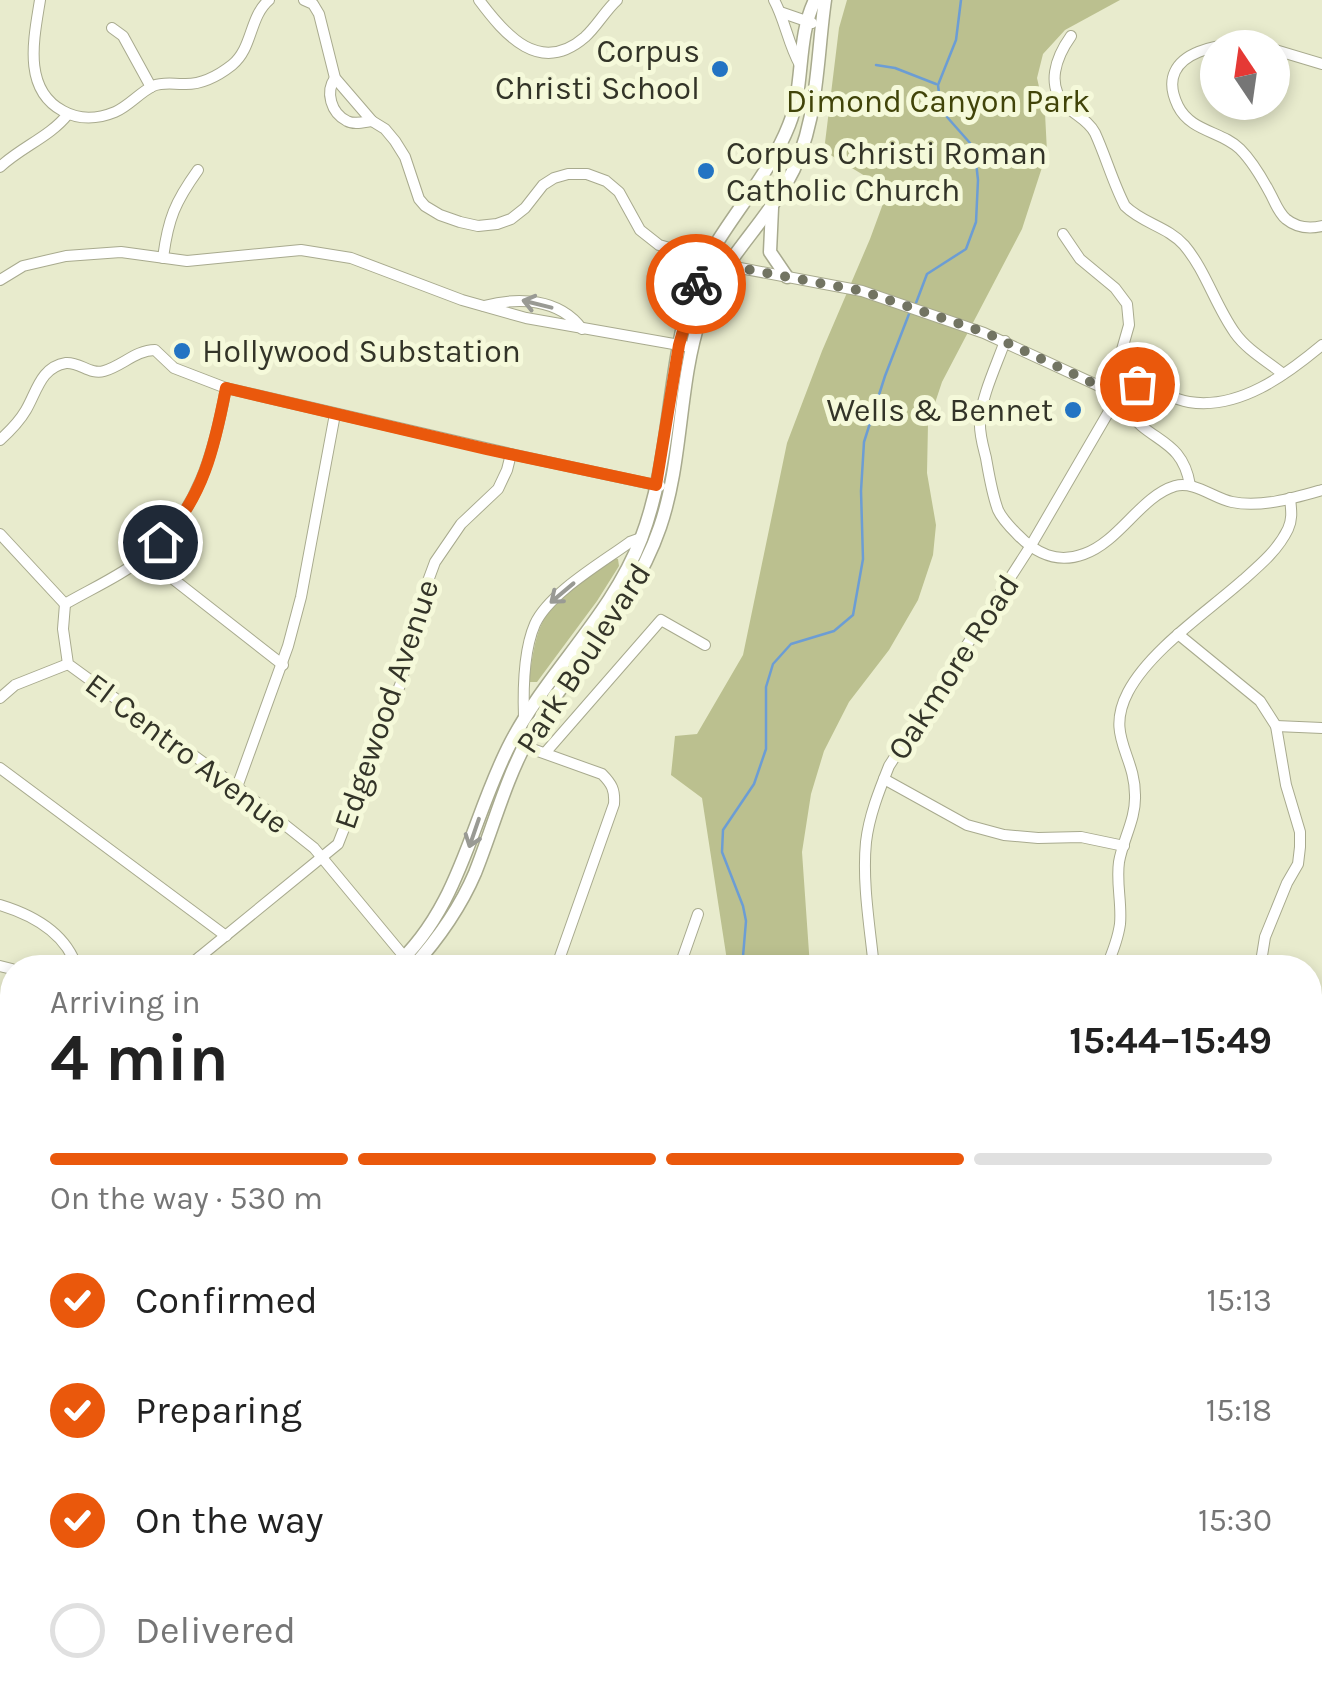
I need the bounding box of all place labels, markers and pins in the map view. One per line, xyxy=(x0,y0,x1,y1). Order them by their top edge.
place label: Corpus Christi School xyxy=(495,33,700,107)
marker: Corpus Christi School xyxy=(709,58,731,80)
place label: Corpus Christi Roman Catholic Church xyxy=(726,135,1047,209)
marker: Corpus Christi Roman Catholic Church xyxy=(695,160,717,182)
place label: Hollywood Substation xyxy=(202,333,521,370)
marker: Hollywood Substation xyxy=(171,340,193,362)
pin xyxy=(1095,342,1180,427)
place label: Wells & Bennet xyxy=(826,392,1053,429)
marker: Wells & Bennet xyxy=(1062,399,1084,421)
pin xyxy=(118,500,203,585)

